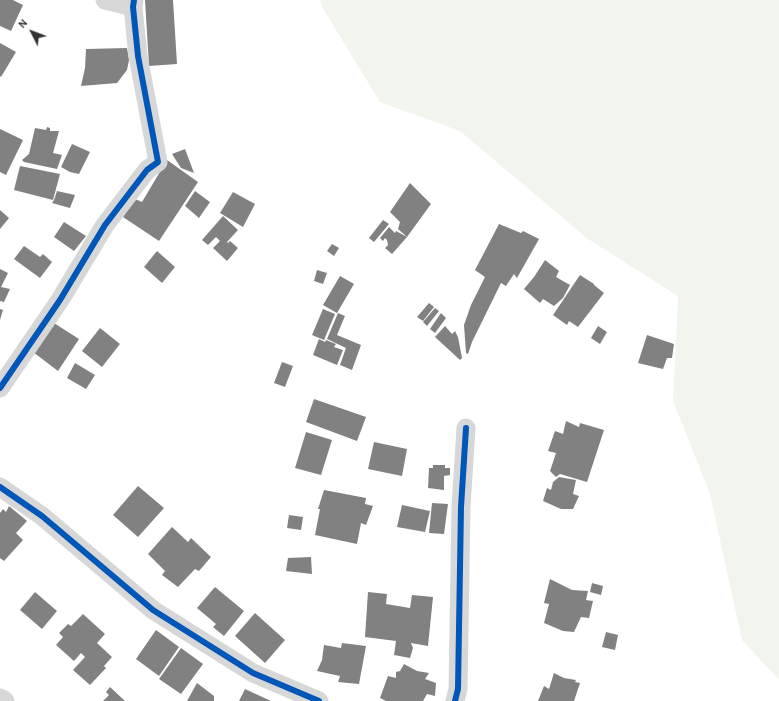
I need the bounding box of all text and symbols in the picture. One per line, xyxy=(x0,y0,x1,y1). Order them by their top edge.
north arrow xyxy=(12,12,52,52)
text: N xyxy=(16,17,29,30)

